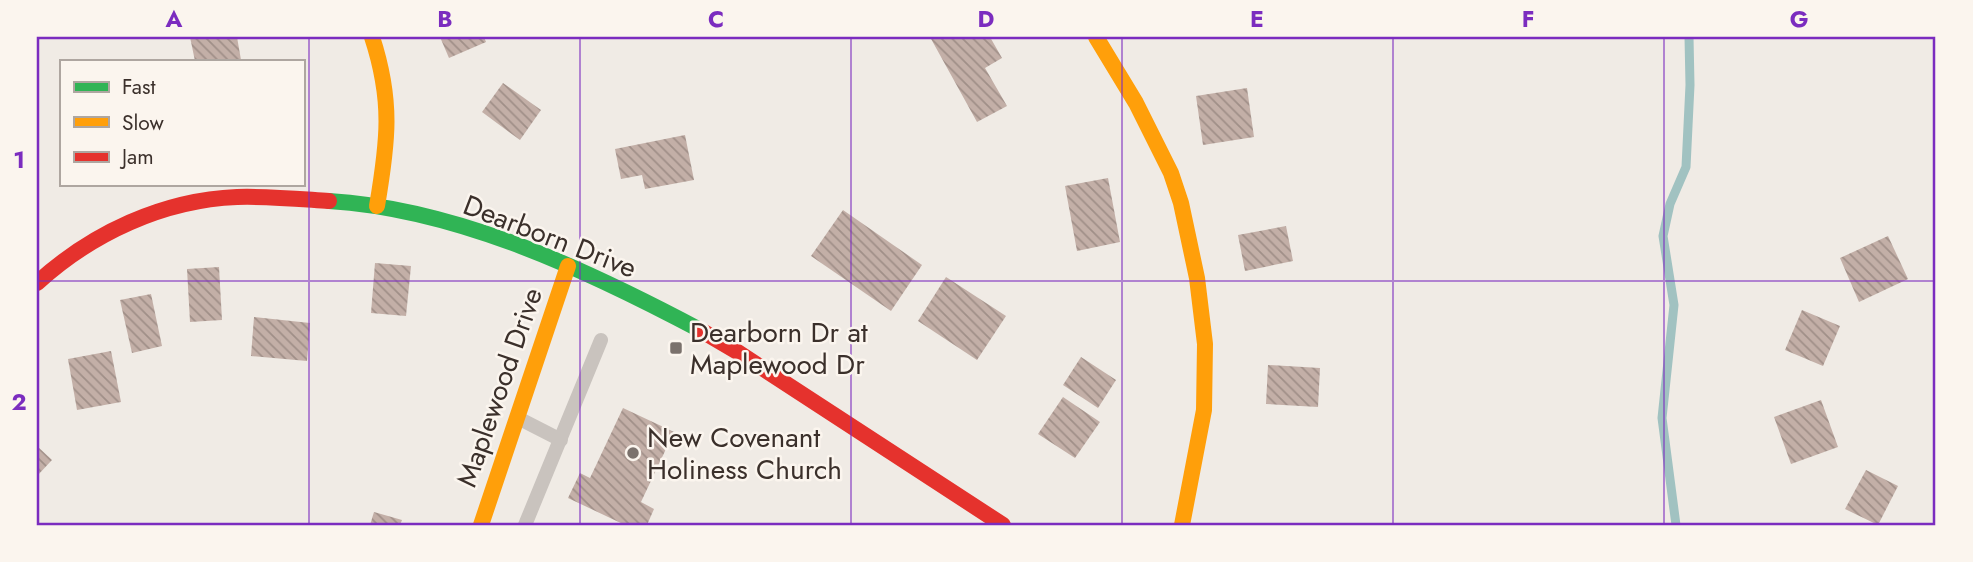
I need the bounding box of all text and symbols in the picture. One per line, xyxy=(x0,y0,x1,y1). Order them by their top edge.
text: A xyxy=(165,2,183,36)
text: B xyxy=(437,2,453,36)
text: C xyxy=(708,2,724,36)
text: D xyxy=(978,2,995,36)
text: E xyxy=(1250,2,1264,36)
text: F xyxy=(1522,2,1534,36)
text: G xyxy=(1790,2,1808,36)
legend xyxy=(60,60,304,186)
text: Fast xyxy=(122,72,155,102)
text: Slow xyxy=(122,108,164,138)
text: Jam xyxy=(119,142,154,172)
text: 1 xyxy=(13,143,25,177)
street label: Dearborn Drive xyxy=(457,185,642,288)
street label: Maplewood Drive xyxy=(446,282,553,492)
place label: Dearborn Dr at Maplewood Dr xyxy=(690,312,868,385)
marker: Dearborn Dr at Maplewood Dr xyxy=(668,340,684,356)
text: 2 xyxy=(11,385,27,419)
place label: New Covenant Holiness Church xyxy=(647,417,842,490)
marker: New Covenant Holiness Church xyxy=(625,445,641,461)

